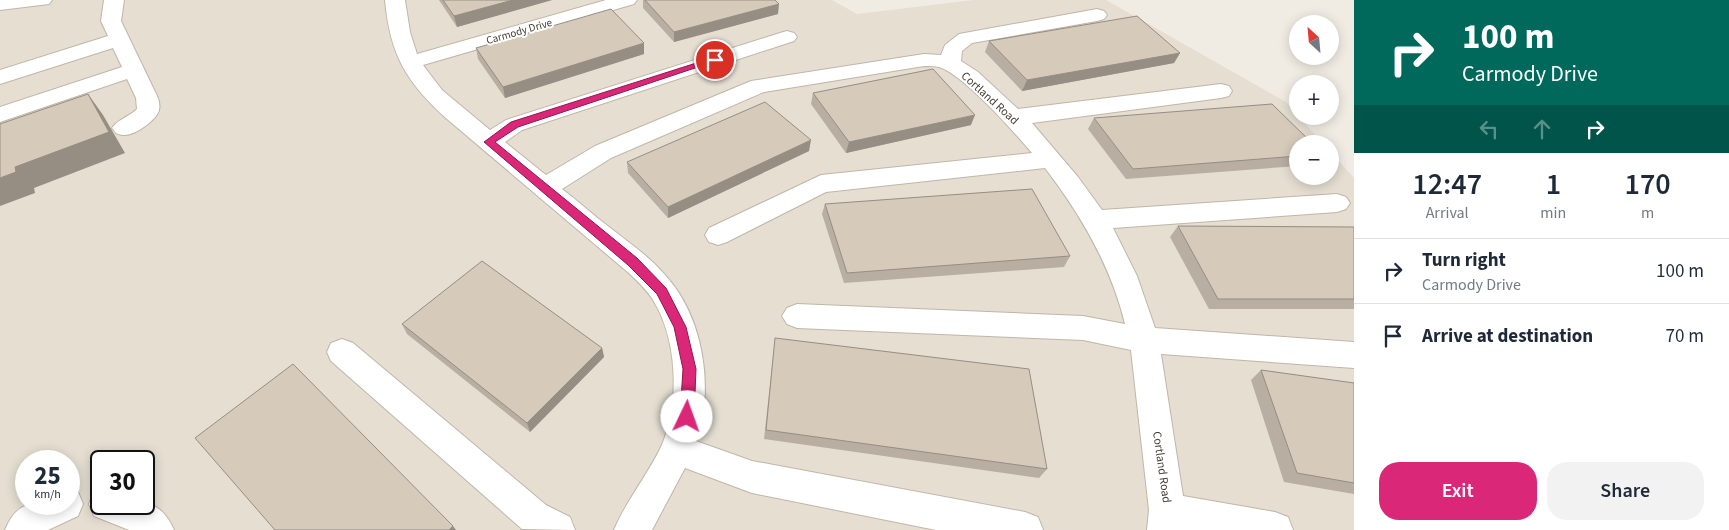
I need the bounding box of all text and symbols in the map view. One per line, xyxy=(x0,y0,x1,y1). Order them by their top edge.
text: 100 m xyxy=(1462,12,1554,62)
street label: Carmody Drive xyxy=(484,15,554,48)
north arrow xyxy=(1289,15,1339,65)
map controls xyxy=(1289,15,1339,185)
icon: right xyxy=(1379,20,1444,85)
pin xyxy=(694,39,736,81)
icon: arrive xyxy=(701,46,729,74)
text: Carmody Drive xyxy=(1462,58,1598,90)
street label: Cortland Road xyxy=(957,68,1022,129)
button: + xyxy=(1289,75,1339,125)
icon: left xyxy=(1475,115,1503,143)
icon: ahead xyxy=(1528,115,1556,143)
icon: right xyxy=(1581,115,1609,143)
button: − xyxy=(1289,135,1339,185)
text: 12:47 xyxy=(1412,163,1482,206)
text: 1 xyxy=(1546,163,1561,206)
text: 170 xyxy=(1625,163,1671,206)
text: Arrival xyxy=(1426,202,1469,224)
text: min xyxy=(1540,202,1566,224)
text: m xyxy=(1641,202,1654,224)
text: Turn right xyxy=(1422,247,1506,274)
icon: right xyxy=(1379,257,1407,285)
text: 100 m xyxy=(1656,258,1704,285)
text: Carmody Drive xyxy=(1422,274,1521,296)
icon: arrive xyxy=(1379,322,1407,350)
text: Arrive at destination xyxy=(1422,323,1593,350)
text: 70 m xyxy=(1666,323,1704,350)
position arrow xyxy=(660,390,712,442)
street label: Cortland Road xyxy=(1148,430,1175,504)
speed limit sign: 30 xyxy=(90,450,155,515)
text: 25 xyxy=(34,458,61,494)
button: Exit xyxy=(1379,462,1537,520)
button: Share xyxy=(1547,462,1704,520)
text: km/h xyxy=(34,486,61,503)

